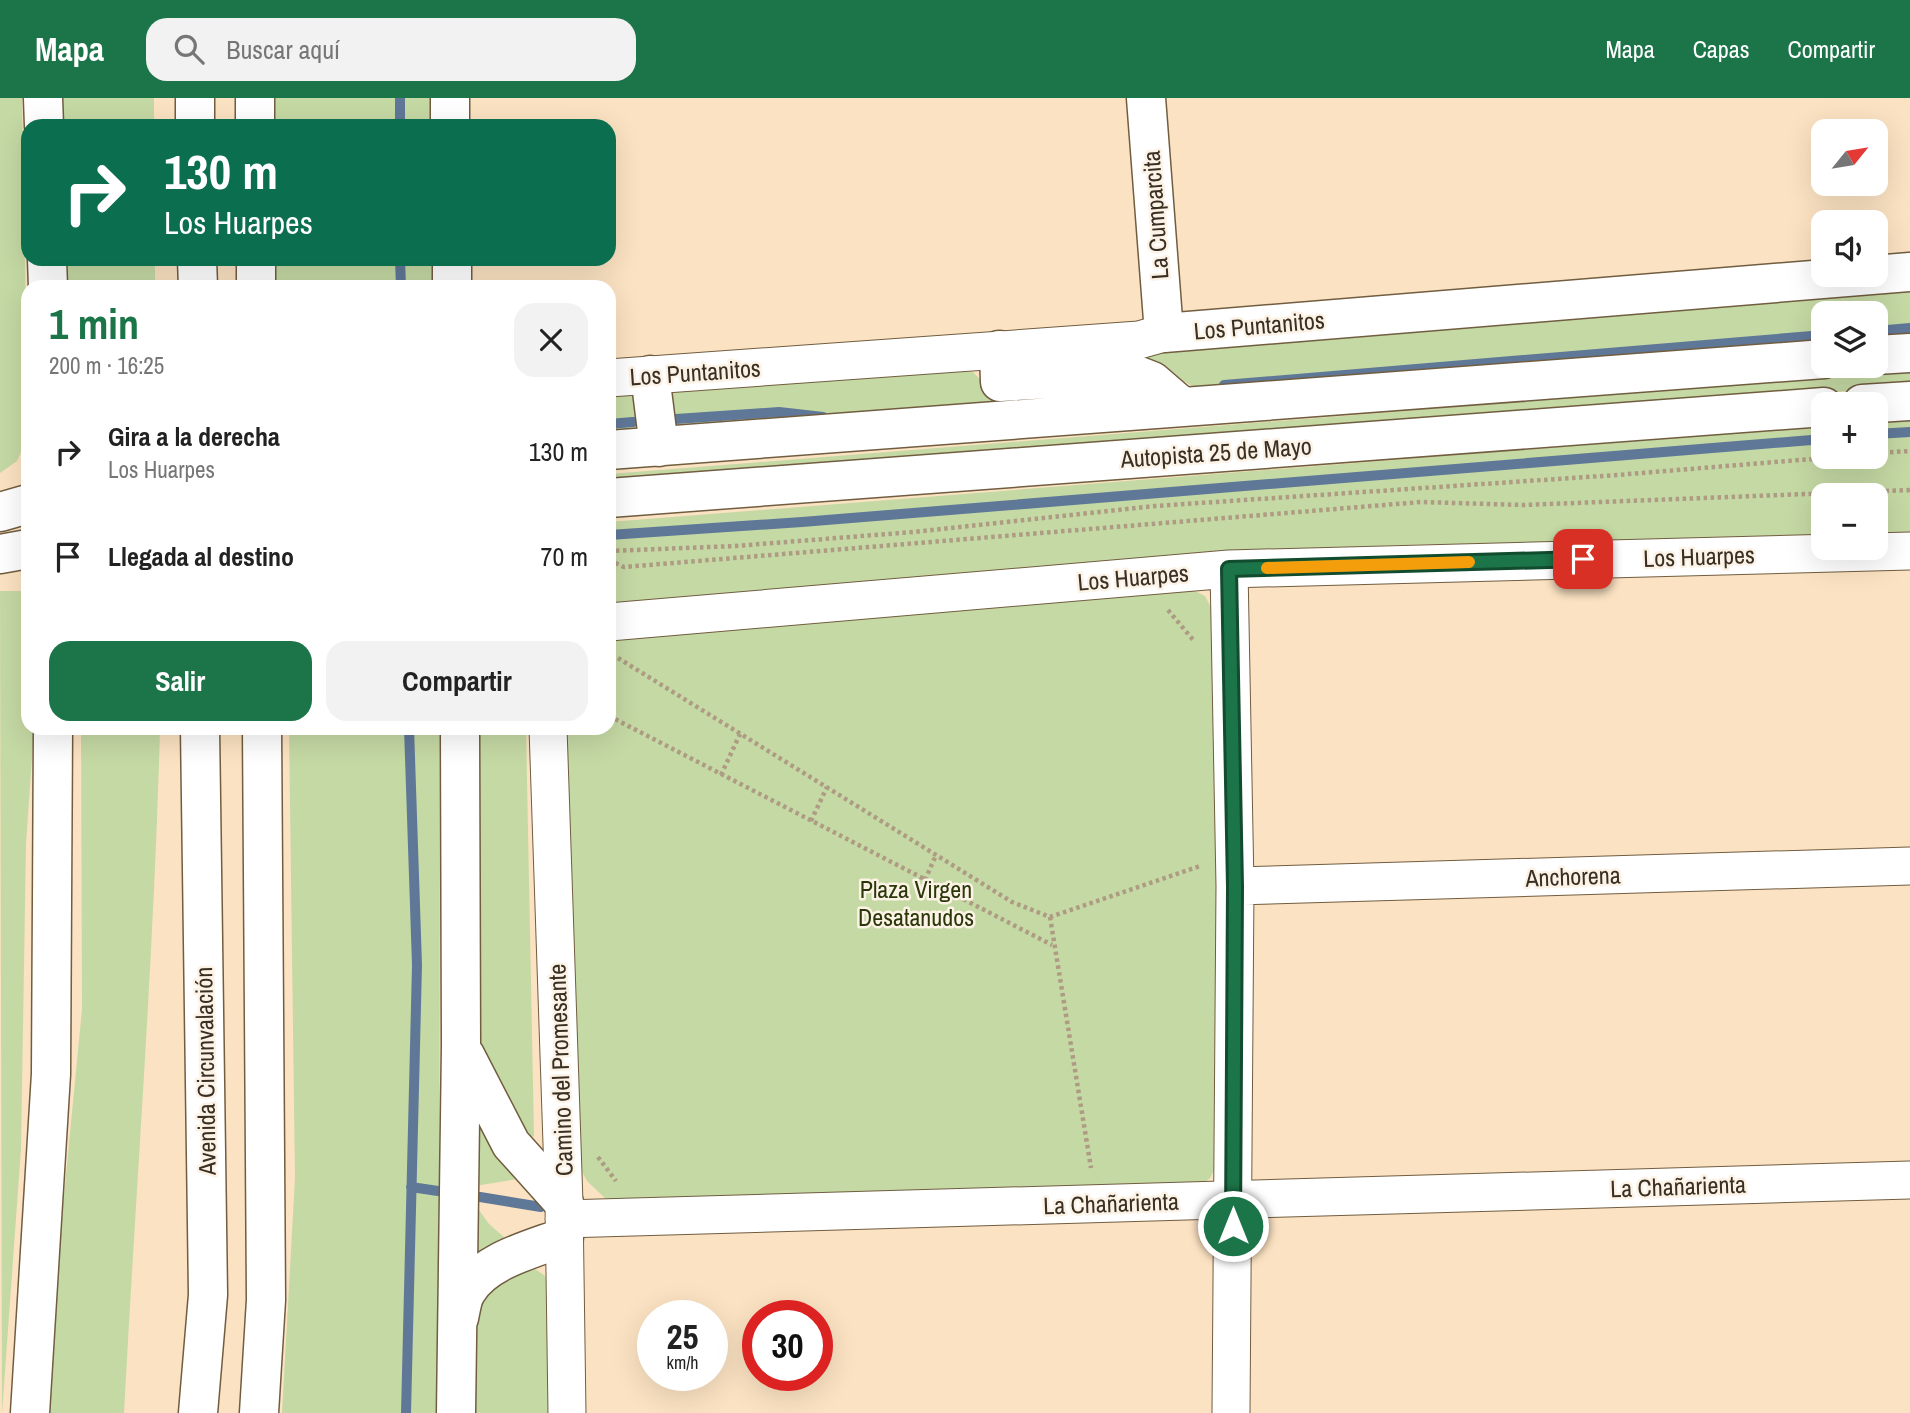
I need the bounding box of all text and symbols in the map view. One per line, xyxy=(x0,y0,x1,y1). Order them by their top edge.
search box xyxy=(146,18,636,81)
text: Mapa xyxy=(35,27,104,71)
icon: search xyxy=(170,30,208,68)
text: Buscar aquí xyxy=(226,32,340,67)
text: Mapa xyxy=(1605,33,1655,65)
text: Capas xyxy=(1693,33,1750,65)
text: Compartir xyxy=(1788,33,1875,65)
north arrow xyxy=(1811,119,1888,196)
map controls xyxy=(1811,119,1888,560)
text: 130 m xyxy=(164,138,278,204)
icon: right xyxy=(49,147,140,238)
street label: La Cumparcita xyxy=(1135,149,1175,280)
text: Los Huarpes xyxy=(164,201,313,244)
button: sound xyxy=(1811,210,1888,287)
text: 1 min xyxy=(49,296,139,352)
button: layers xyxy=(1811,301,1888,378)
button: close xyxy=(514,303,588,377)
street label: Los Puntanitos xyxy=(1192,303,1326,347)
text: 200 m · 16:25 xyxy=(49,350,164,381)
street label: Los Puntanitos xyxy=(628,351,762,393)
button: + xyxy=(1811,392,1888,469)
text: Gira a la derecha xyxy=(108,419,280,454)
street label: Autopista 25 de Mayo xyxy=(1118,429,1313,475)
icon: right xyxy=(49,433,87,471)
text: 130 m xyxy=(529,434,588,469)
text: Los Huarpes xyxy=(108,454,215,485)
button: − xyxy=(1811,483,1888,560)
pin xyxy=(1553,529,1613,589)
icon: arrive xyxy=(49,538,87,576)
street label: Los Huarpes xyxy=(1643,538,1755,574)
text: Llegada al destino xyxy=(108,539,294,574)
text: 70 m xyxy=(541,539,588,574)
icon: arrive xyxy=(1564,540,1602,578)
street label: Los Huarpes xyxy=(1076,556,1190,598)
button: Salir xyxy=(49,641,312,721)
button: Compartir xyxy=(326,641,588,721)
street label: Anchorena xyxy=(1524,858,1621,894)
park label: Plaza Virgen Desatanudos xyxy=(858,873,974,933)
street label: Camino del Promesante xyxy=(540,963,580,1177)
street label: Avenida Circunvalación xyxy=(187,966,223,1177)
street label: La Chañarienta xyxy=(1610,1168,1746,1204)
street label: La Chañarienta xyxy=(1043,1185,1179,1221)
position arrow xyxy=(1196,1189,1270,1263)
speed limit sign: 30 xyxy=(742,1300,833,1391)
text: 25 xyxy=(667,1313,698,1360)
text: km/h xyxy=(667,1350,699,1375)

